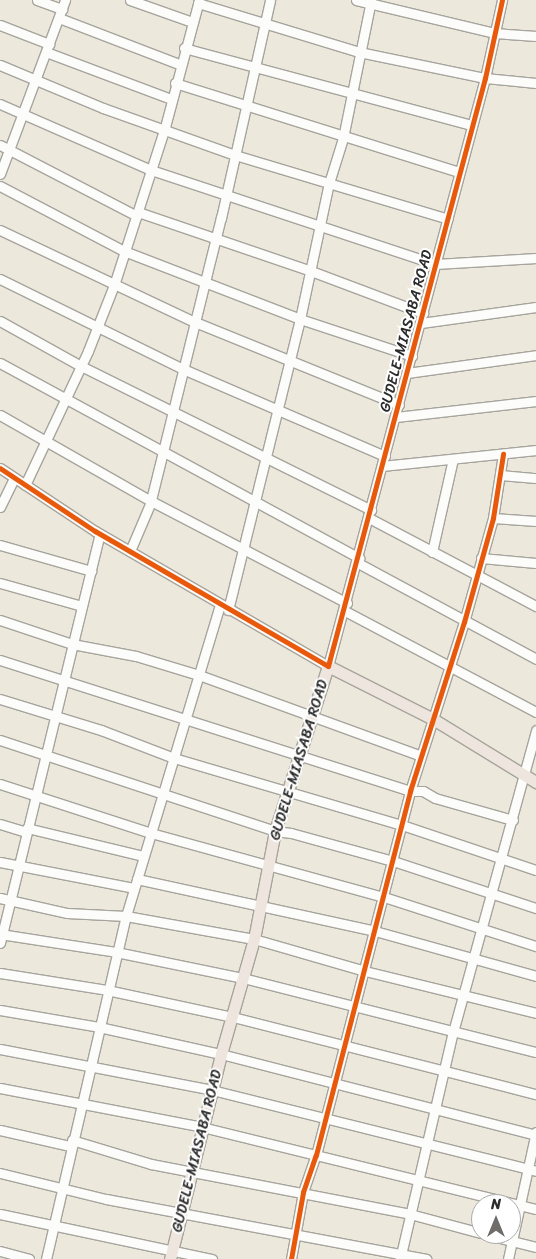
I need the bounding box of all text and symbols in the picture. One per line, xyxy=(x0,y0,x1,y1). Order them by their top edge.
street label: GUDELE-MIASABA ROAD xyxy=(376,248,436,414)
street label: GUDELE-MIASABA ROAD xyxy=(266,678,332,842)
street label: GUDELE-MIASABA ROAD xyxy=(168,1068,226,1234)
text: N xyxy=(491,1192,501,1217)
north arrow xyxy=(471,1194,521,1244)

